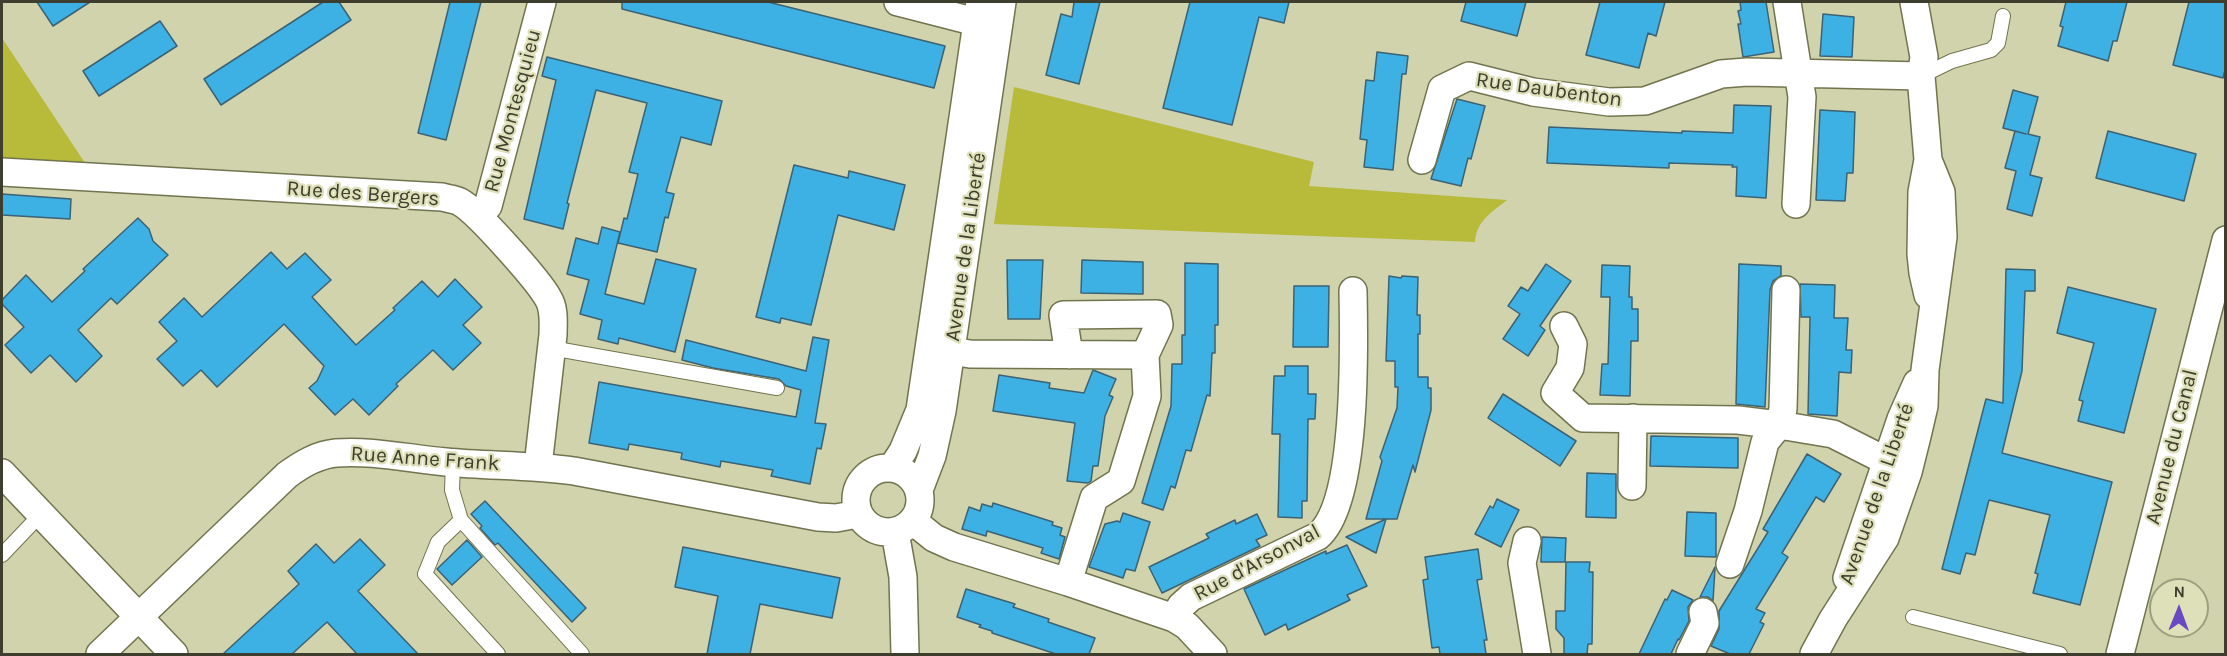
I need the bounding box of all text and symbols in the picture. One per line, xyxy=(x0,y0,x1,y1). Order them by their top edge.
street label: Rue Montesquieu xyxy=(479,27,547,195)
street label: Rue Daubenton xyxy=(1474,67,1624,113)
street label: Avenue de la Liberté xyxy=(940,151,992,343)
street label: Rue des Bergers xyxy=(286,176,440,212)
street label: Avenue du Canal xyxy=(2141,367,2203,527)
street label: Avenue de la Liberté xyxy=(1834,400,1920,588)
street label: Rue Anne Frank xyxy=(350,441,500,477)
street label: Rue d'Arsonval xyxy=(1190,519,1324,607)
north arrow xyxy=(2149,578,2209,638)
text: N xyxy=(2173,582,2185,601)

